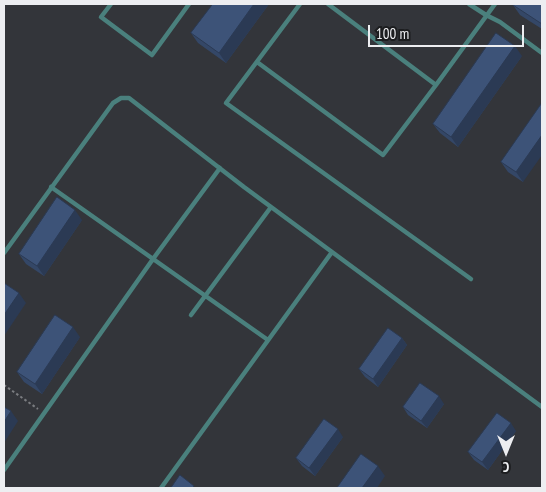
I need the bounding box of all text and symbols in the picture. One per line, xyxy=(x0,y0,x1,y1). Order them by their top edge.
scale bar xyxy=(371,15,527,47)
text: 100 m xyxy=(376,24,409,43)
north arrow xyxy=(481,427,531,477)
text: С xyxy=(503,458,509,476)

